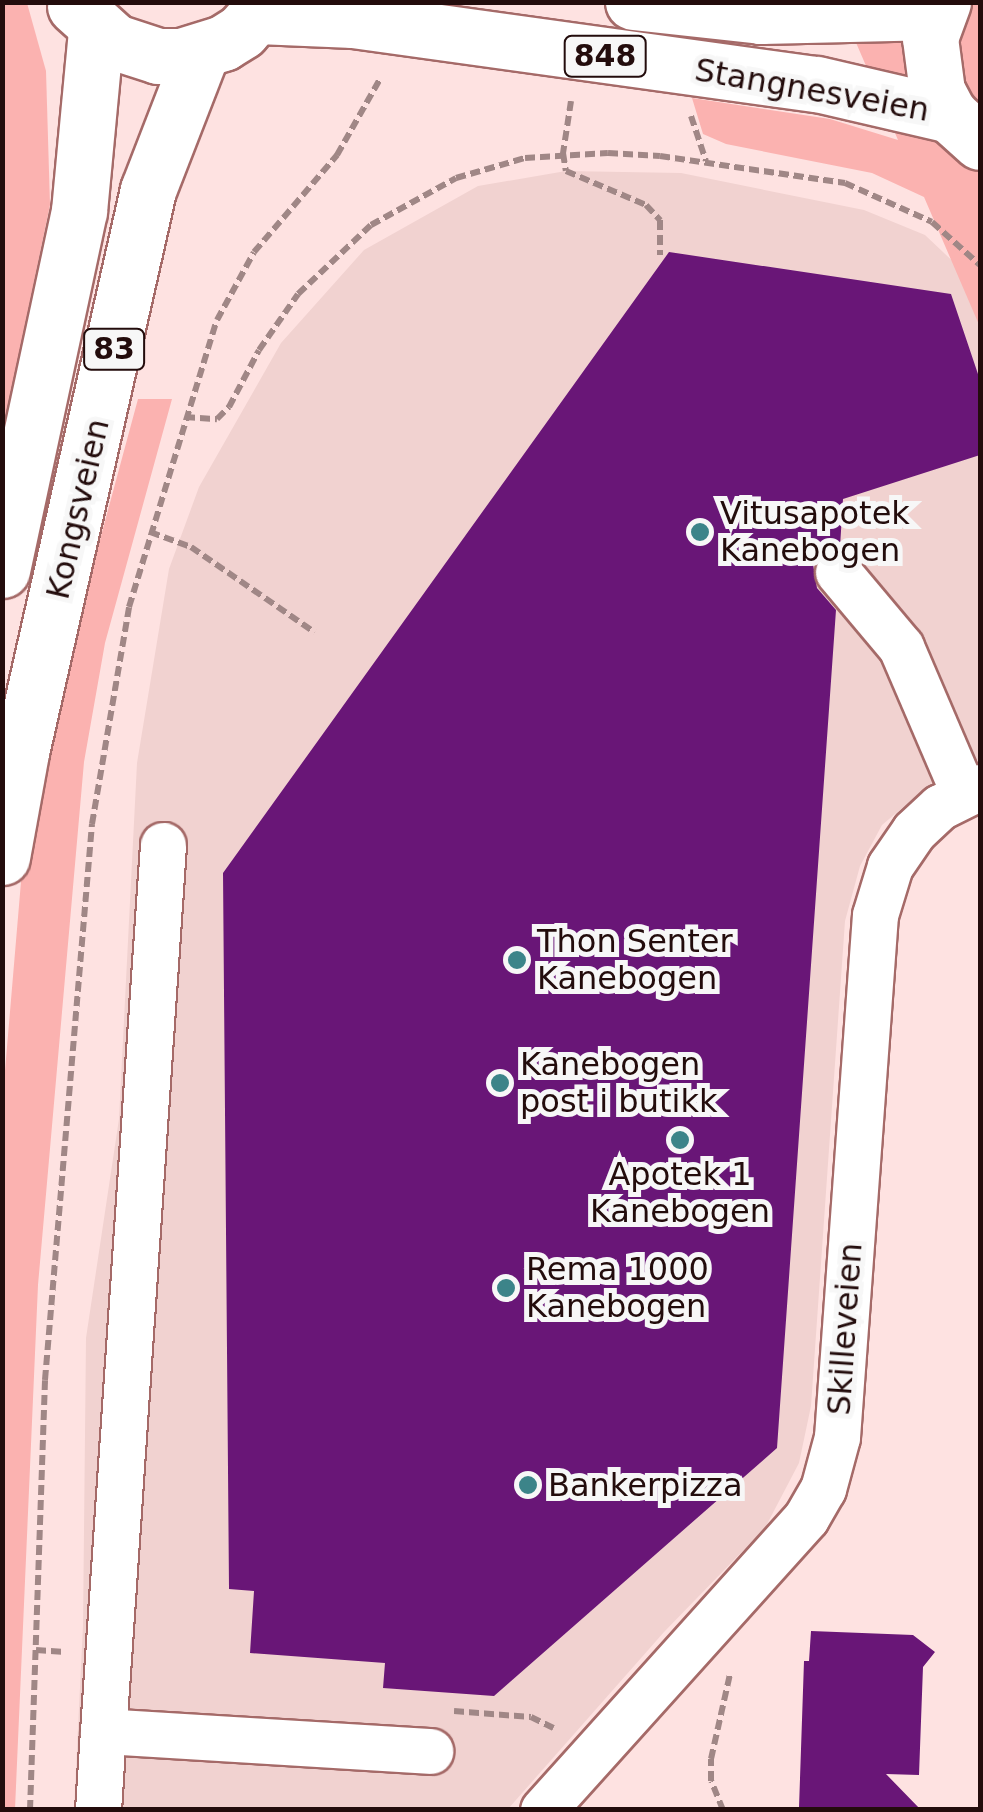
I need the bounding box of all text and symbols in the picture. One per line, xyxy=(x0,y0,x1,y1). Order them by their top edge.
road number: 848 xyxy=(562,31,648,81)
street label: Stangnesveien xyxy=(692,50,932,130)
road number: 83 xyxy=(82,324,146,374)
street label: Kongsveien xyxy=(39,415,117,603)
place label: Vitusapotek Kanebogen xyxy=(720,495,910,570)
marker: Vitusapotek Kanebogen xyxy=(689,521,711,543)
place label: Thon Senter Kanebogen xyxy=(537,923,733,998)
marker: Thon Senter Kanebogen xyxy=(506,949,528,971)
place label: Kanebogen post i butikk xyxy=(520,1046,717,1121)
marker: Kanebogen post i butikk xyxy=(489,1072,511,1094)
marker: Apotek 1 Kanebogen xyxy=(669,1129,691,1151)
place label: Apotek 1 Kanebogen xyxy=(590,1156,770,1231)
street label: Skilleveien xyxy=(820,1242,870,1416)
place label: Rema 1000 Kanebogen xyxy=(526,1251,709,1326)
marker: Rema 1000 Kanebogen xyxy=(495,1277,517,1299)
place label: Bankerpizza xyxy=(548,1466,742,1504)
marker: Bankerpizza xyxy=(517,1474,539,1496)

